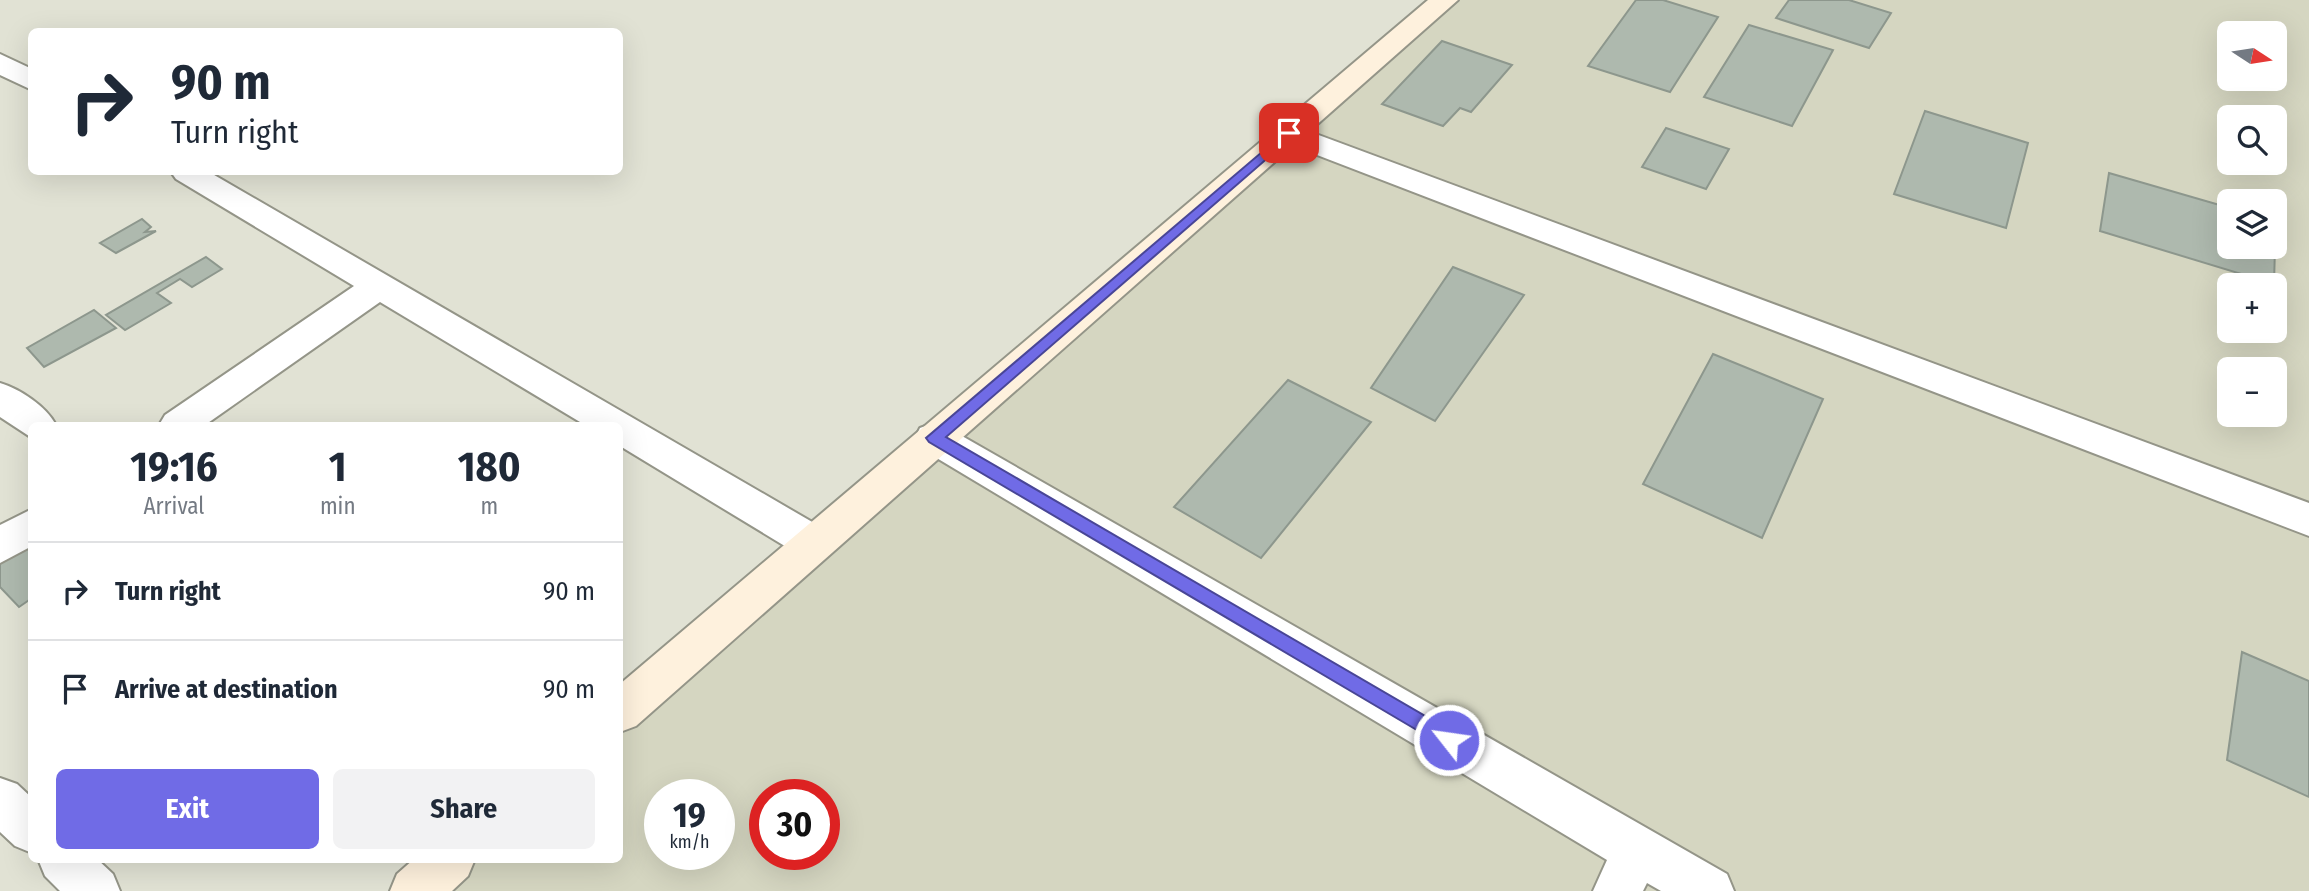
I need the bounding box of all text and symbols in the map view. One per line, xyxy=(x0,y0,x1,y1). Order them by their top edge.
north arrow xyxy=(2217,21,2287,91)
map controls xyxy=(2217,21,2287,427)
text: 90 m xyxy=(171,53,271,112)
icon: right xyxy=(56,56,147,147)
pin xyxy=(1259,103,1319,163)
button: search xyxy=(2217,105,2287,175)
text: Turn right xyxy=(171,113,298,151)
icon: arrive xyxy=(1270,114,1308,152)
button: layers xyxy=(2217,189,2287,259)
button: + xyxy=(2217,273,2287,343)
button: − xyxy=(2217,357,2287,427)
text: 19:16 xyxy=(130,442,218,492)
text: 1 xyxy=(329,442,347,492)
text: 180 xyxy=(458,442,521,492)
text: Arrival xyxy=(143,492,204,520)
text: min xyxy=(320,492,356,520)
text: m xyxy=(480,492,498,520)
icon: right xyxy=(56,572,94,610)
text: Turn right xyxy=(115,576,221,607)
text: 90 m xyxy=(543,576,595,607)
icon: arrive xyxy=(56,670,94,708)
text: Arrive at destination xyxy=(115,674,338,705)
text: 90 m xyxy=(543,674,595,705)
position arrow xyxy=(1412,703,1486,777)
button: Exit xyxy=(56,769,319,849)
button: Share xyxy=(333,769,595,849)
speed limit sign: 30 xyxy=(749,779,840,870)
text: 19 xyxy=(673,794,706,836)
text: km/h xyxy=(669,831,710,853)

